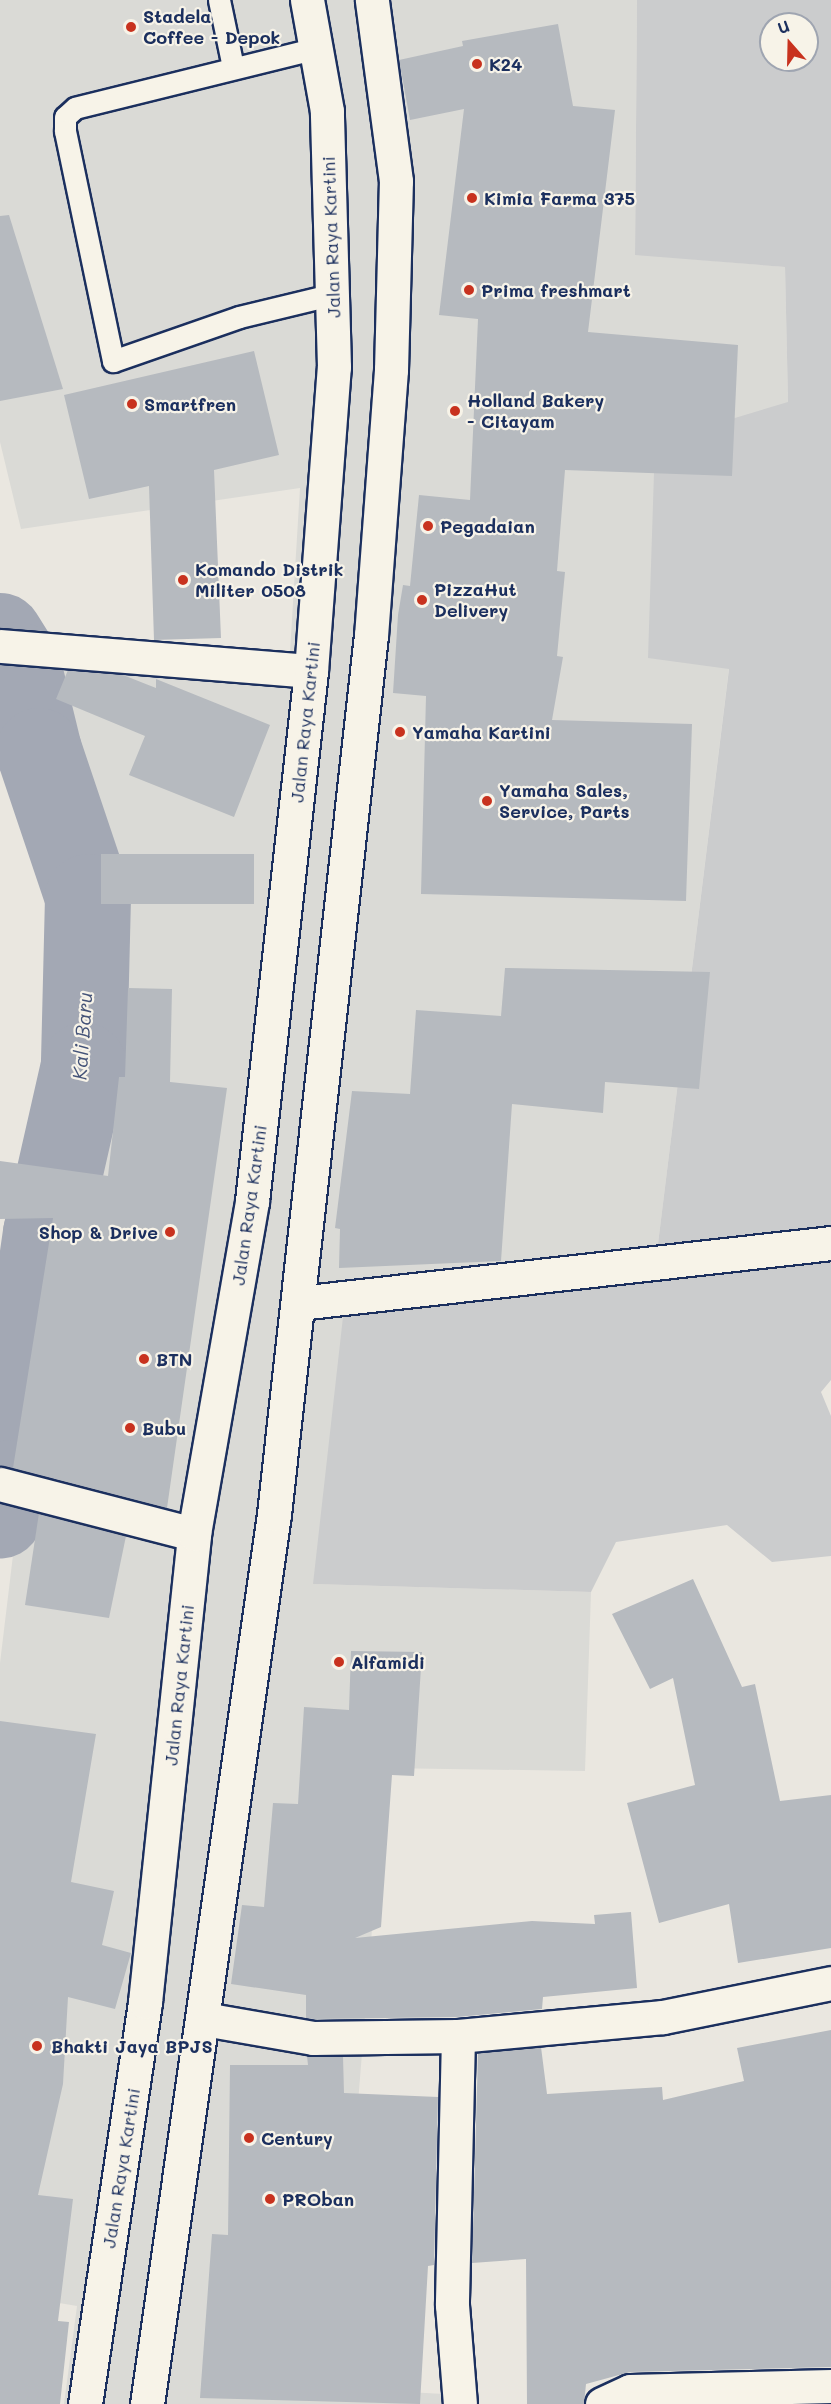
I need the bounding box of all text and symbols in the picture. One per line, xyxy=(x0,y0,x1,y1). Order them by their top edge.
place label: Stadela Coffee - Depok xyxy=(143,6,280,48)
north arrow xyxy=(759,12,819,72)
text: U xyxy=(774,15,792,38)
marker: Stadela Coffee - Depok xyxy=(124,20,138,34)
place label: K24 xyxy=(489,53,522,75)
marker: K24 xyxy=(470,57,484,71)
street label: Jalan Raya Kartini xyxy=(317,156,345,318)
place label: Kimia Farma 375 xyxy=(484,187,635,209)
marker: Kimia Farma 375 xyxy=(465,191,479,205)
place label: Prima freshmart xyxy=(481,279,631,301)
marker: Prima freshmart xyxy=(462,283,476,297)
place label: Holland Bakery - Citayam xyxy=(467,390,604,432)
place label: Smartfren xyxy=(144,393,236,415)
marker: Smartfren xyxy=(125,397,139,411)
marker: Holland Bakery - Citayam xyxy=(448,404,462,418)
place label: Pegadaian xyxy=(440,515,535,537)
marker: Pegadaian xyxy=(421,519,435,533)
place label: Komando Distrik Militer 0508 xyxy=(195,559,343,602)
marker: Komando Distrik Militer 0508 xyxy=(176,573,190,587)
place label: PizzaHut Delivery xyxy=(434,579,517,622)
marker: PizzaHut Delivery xyxy=(415,593,429,607)
street label: Jalan Raya Kartini xyxy=(286,640,324,804)
place label: Yamaha Kartini xyxy=(412,721,551,743)
marker: Yamaha Kartini xyxy=(393,725,407,739)
place label: Yamaha Sales, Service, Parts xyxy=(499,780,629,822)
marker: Yamaha Sales, Service, Parts xyxy=(480,794,494,808)
water label: Kali Baru xyxy=(67,991,97,1081)
street label: Jalan Raya Kartini xyxy=(227,1123,271,1287)
place label: Shop & Drive xyxy=(39,1221,158,1243)
marker: Shop & Drive xyxy=(163,1225,177,1239)
place label: BTN xyxy=(156,1348,192,1370)
marker: BTN xyxy=(137,1352,151,1366)
place label: Bubu xyxy=(142,1417,186,1439)
marker: Bubu xyxy=(123,1421,137,1435)
street label: Jalan Raya Kartini xyxy=(160,1603,198,1767)
place label: Alfamidi xyxy=(351,1651,425,1673)
marker: Alfamidi xyxy=(332,1655,346,1669)
place label: Bhakti Jaya BPJS xyxy=(51,2035,213,2057)
marker: Bhakti Jaya BPJS xyxy=(28,2037,46,2055)
street label: Jalan Raya Kartini xyxy=(98,2086,144,2250)
place label: Century xyxy=(261,2127,333,2149)
marker: Century xyxy=(242,2131,256,2145)
place label: PROban xyxy=(282,2188,354,2210)
marker: PROban xyxy=(263,2192,277,2206)

